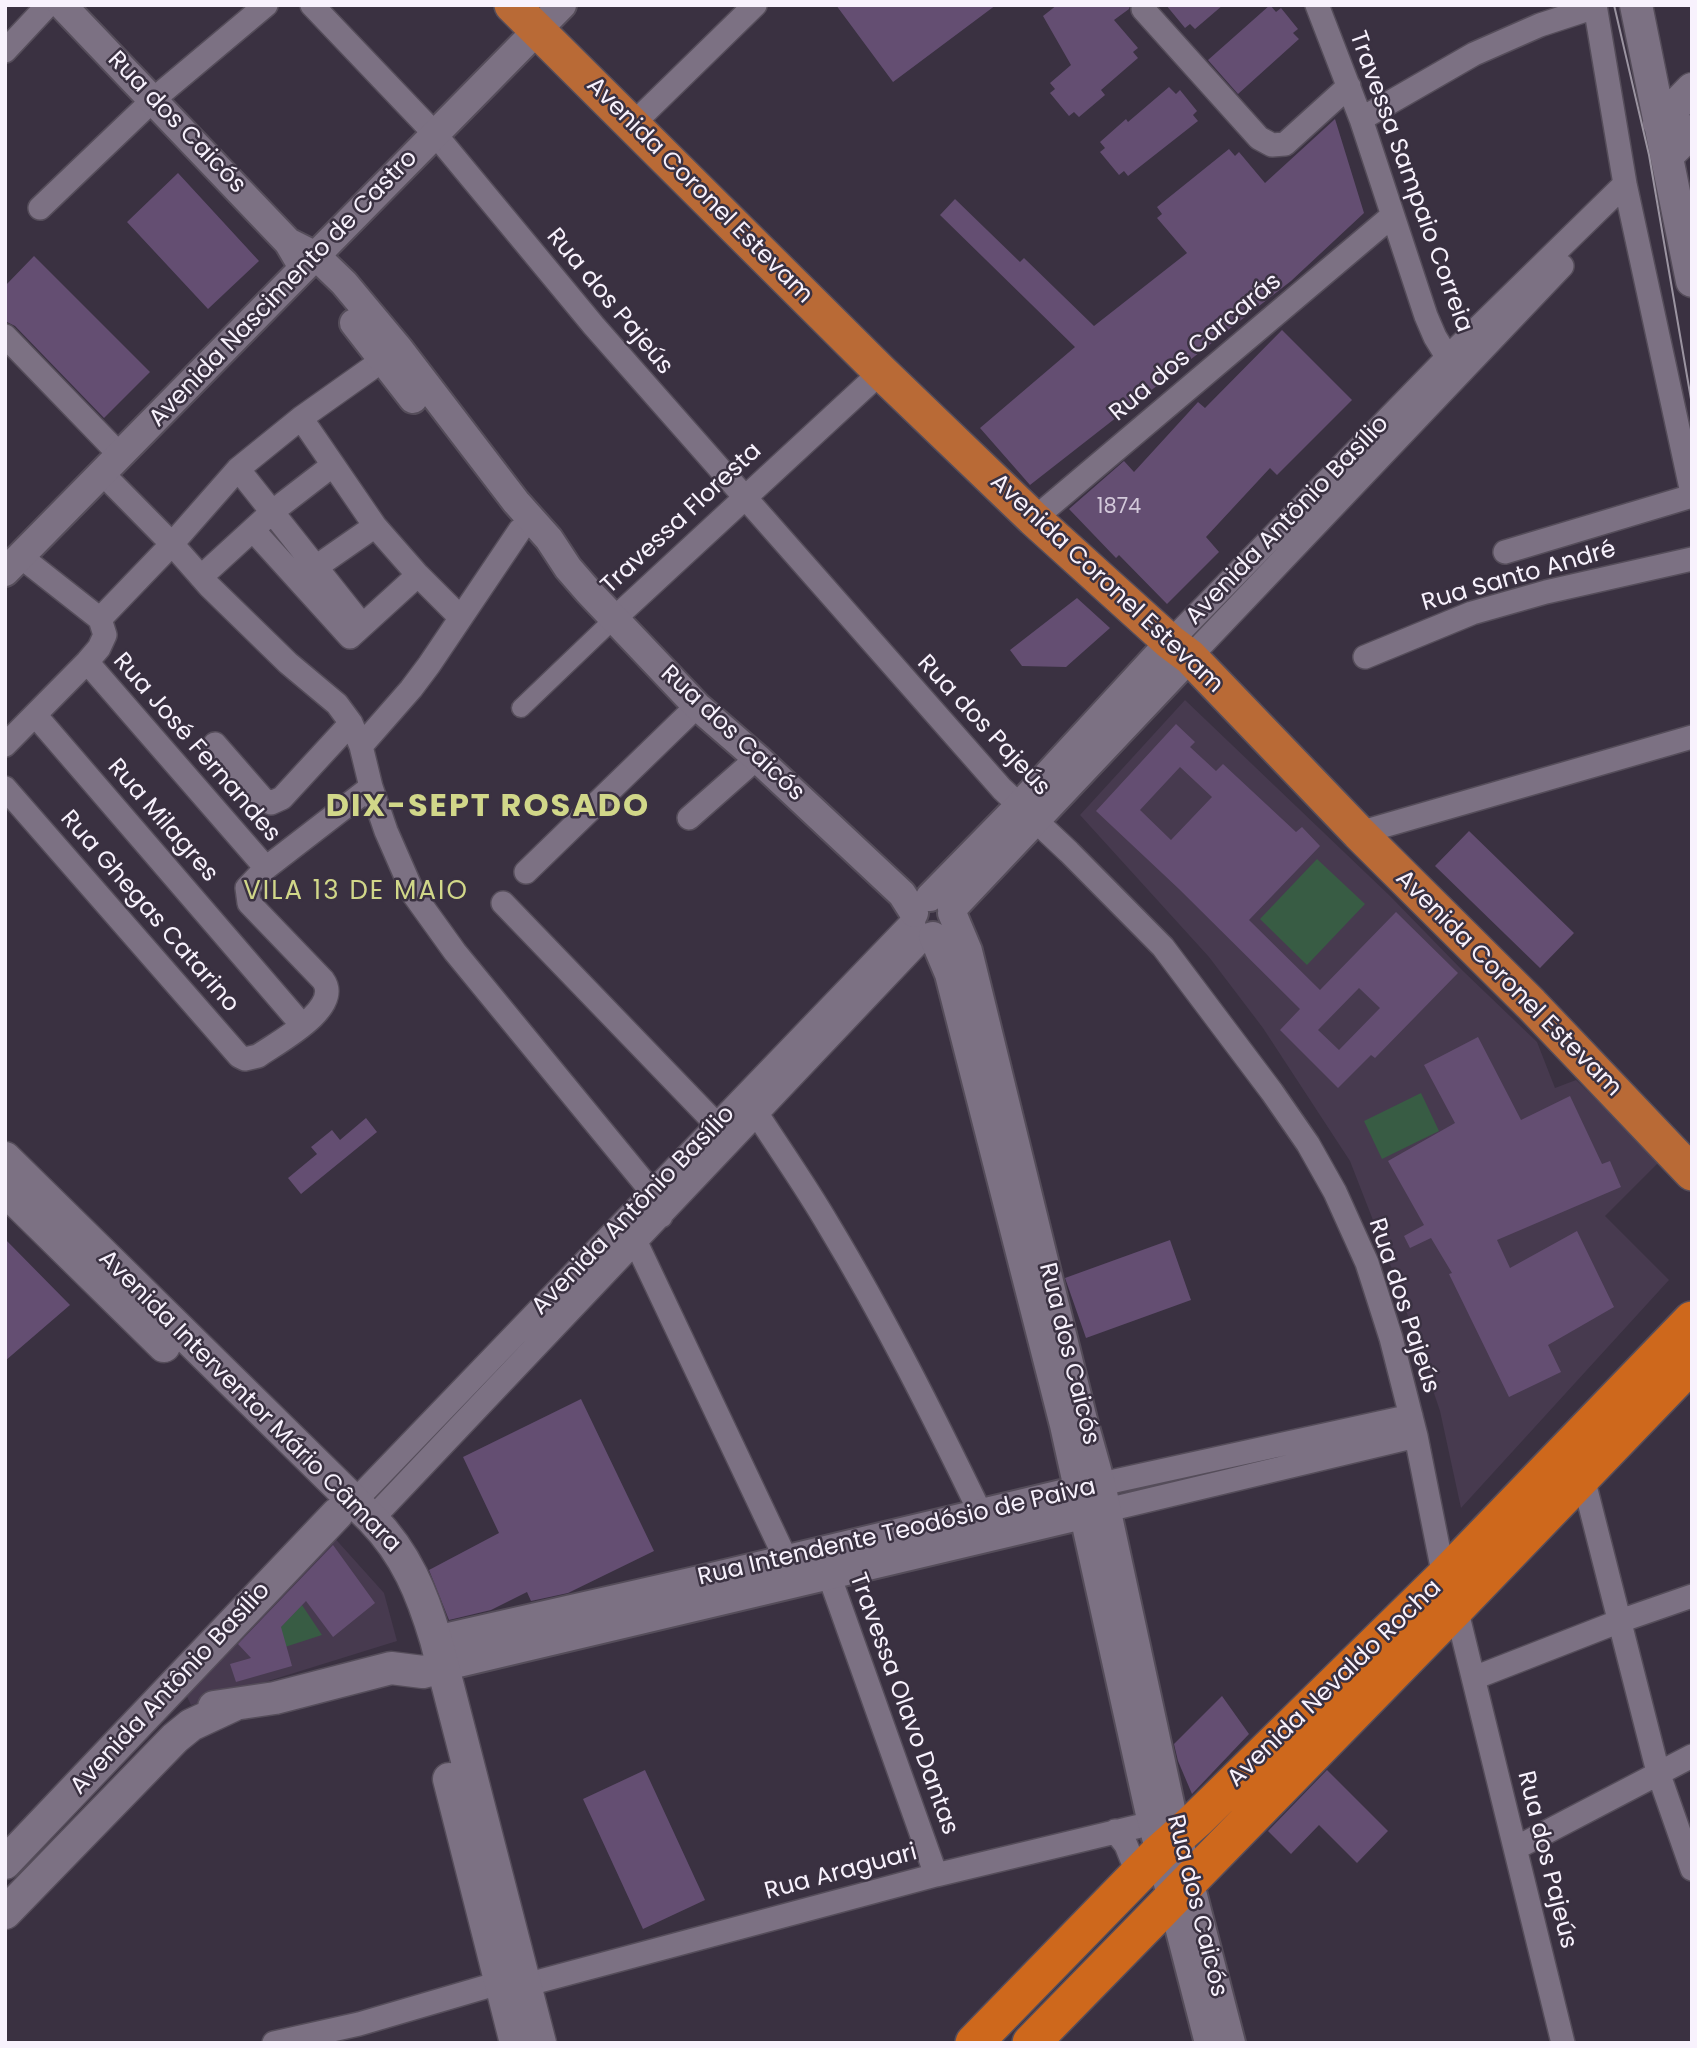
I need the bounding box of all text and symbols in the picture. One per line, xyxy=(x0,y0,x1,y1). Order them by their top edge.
street label: Travessa Sampaio Correia xyxy=(1342,28,1478,336)
street label: Rua dos Caicós xyxy=(101,46,251,200)
street label: Avenida Coronel Estevam xyxy=(580,72,818,310)
street label: Avenida Nascimento de Castro xyxy=(144,144,424,434)
street label: Rua dos Pajeús xyxy=(539,223,679,381)
street label: Rua dos Carcarás xyxy=(1104,268,1288,428)
street label: Avenida Antônio Basílio xyxy=(1180,410,1396,632)
street label: Travessa Floresta xyxy=(596,437,768,601)
street label: Avenida Coronel Estevam xyxy=(983,468,1229,700)
house number: 1874 xyxy=(1097,495,1141,521)
street label: Rua Santo André xyxy=(1419,536,1619,618)
street label: Rua José Fernandes xyxy=(106,648,286,848)
street label: Rua dos Pajeús xyxy=(910,650,1056,802)
street label: Rua dos Caicós xyxy=(654,660,810,808)
street label: Rua Milagres xyxy=(101,753,223,889)
district label: DIX-SEPT ROSADO xyxy=(328,789,648,827)
street label: Rua Ghegas Catarino xyxy=(53,805,245,1019)
street label: Avenida Coronel Estevam xyxy=(1389,865,1627,1103)
district label: VILA 13 DE MAIO xyxy=(245,876,467,908)
street label: Avenida Antônio Basílio xyxy=(526,1100,742,1322)
street label: Rua dos Pajeús xyxy=(1361,1215,1445,1397)
street label: Avenida Interventor Mário Câmara xyxy=(92,1245,406,1559)
street label: Rua dos Caicós xyxy=(1032,1260,1104,1448)
street label: Rua Intendente Teodósio de Paiva xyxy=(695,1473,1099,1593)
street label: Travessa Olavo Dantas xyxy=(842,1569,964,1839)
street label: Avenida Nevaldo Rocha xyxy=(1222,1574,1448,1794)
street label: Avenida Antônio Basílio xyxy=(65,1577,277,1801)
street label: Rua dos Pajeús xyxy=(1510,1768,1582,1952)
street label: Rua dos Caicós xyxy=(1160,1812,1232,2000)
street label: Rua Araguari xyxy=(762,1839,920,1907)

